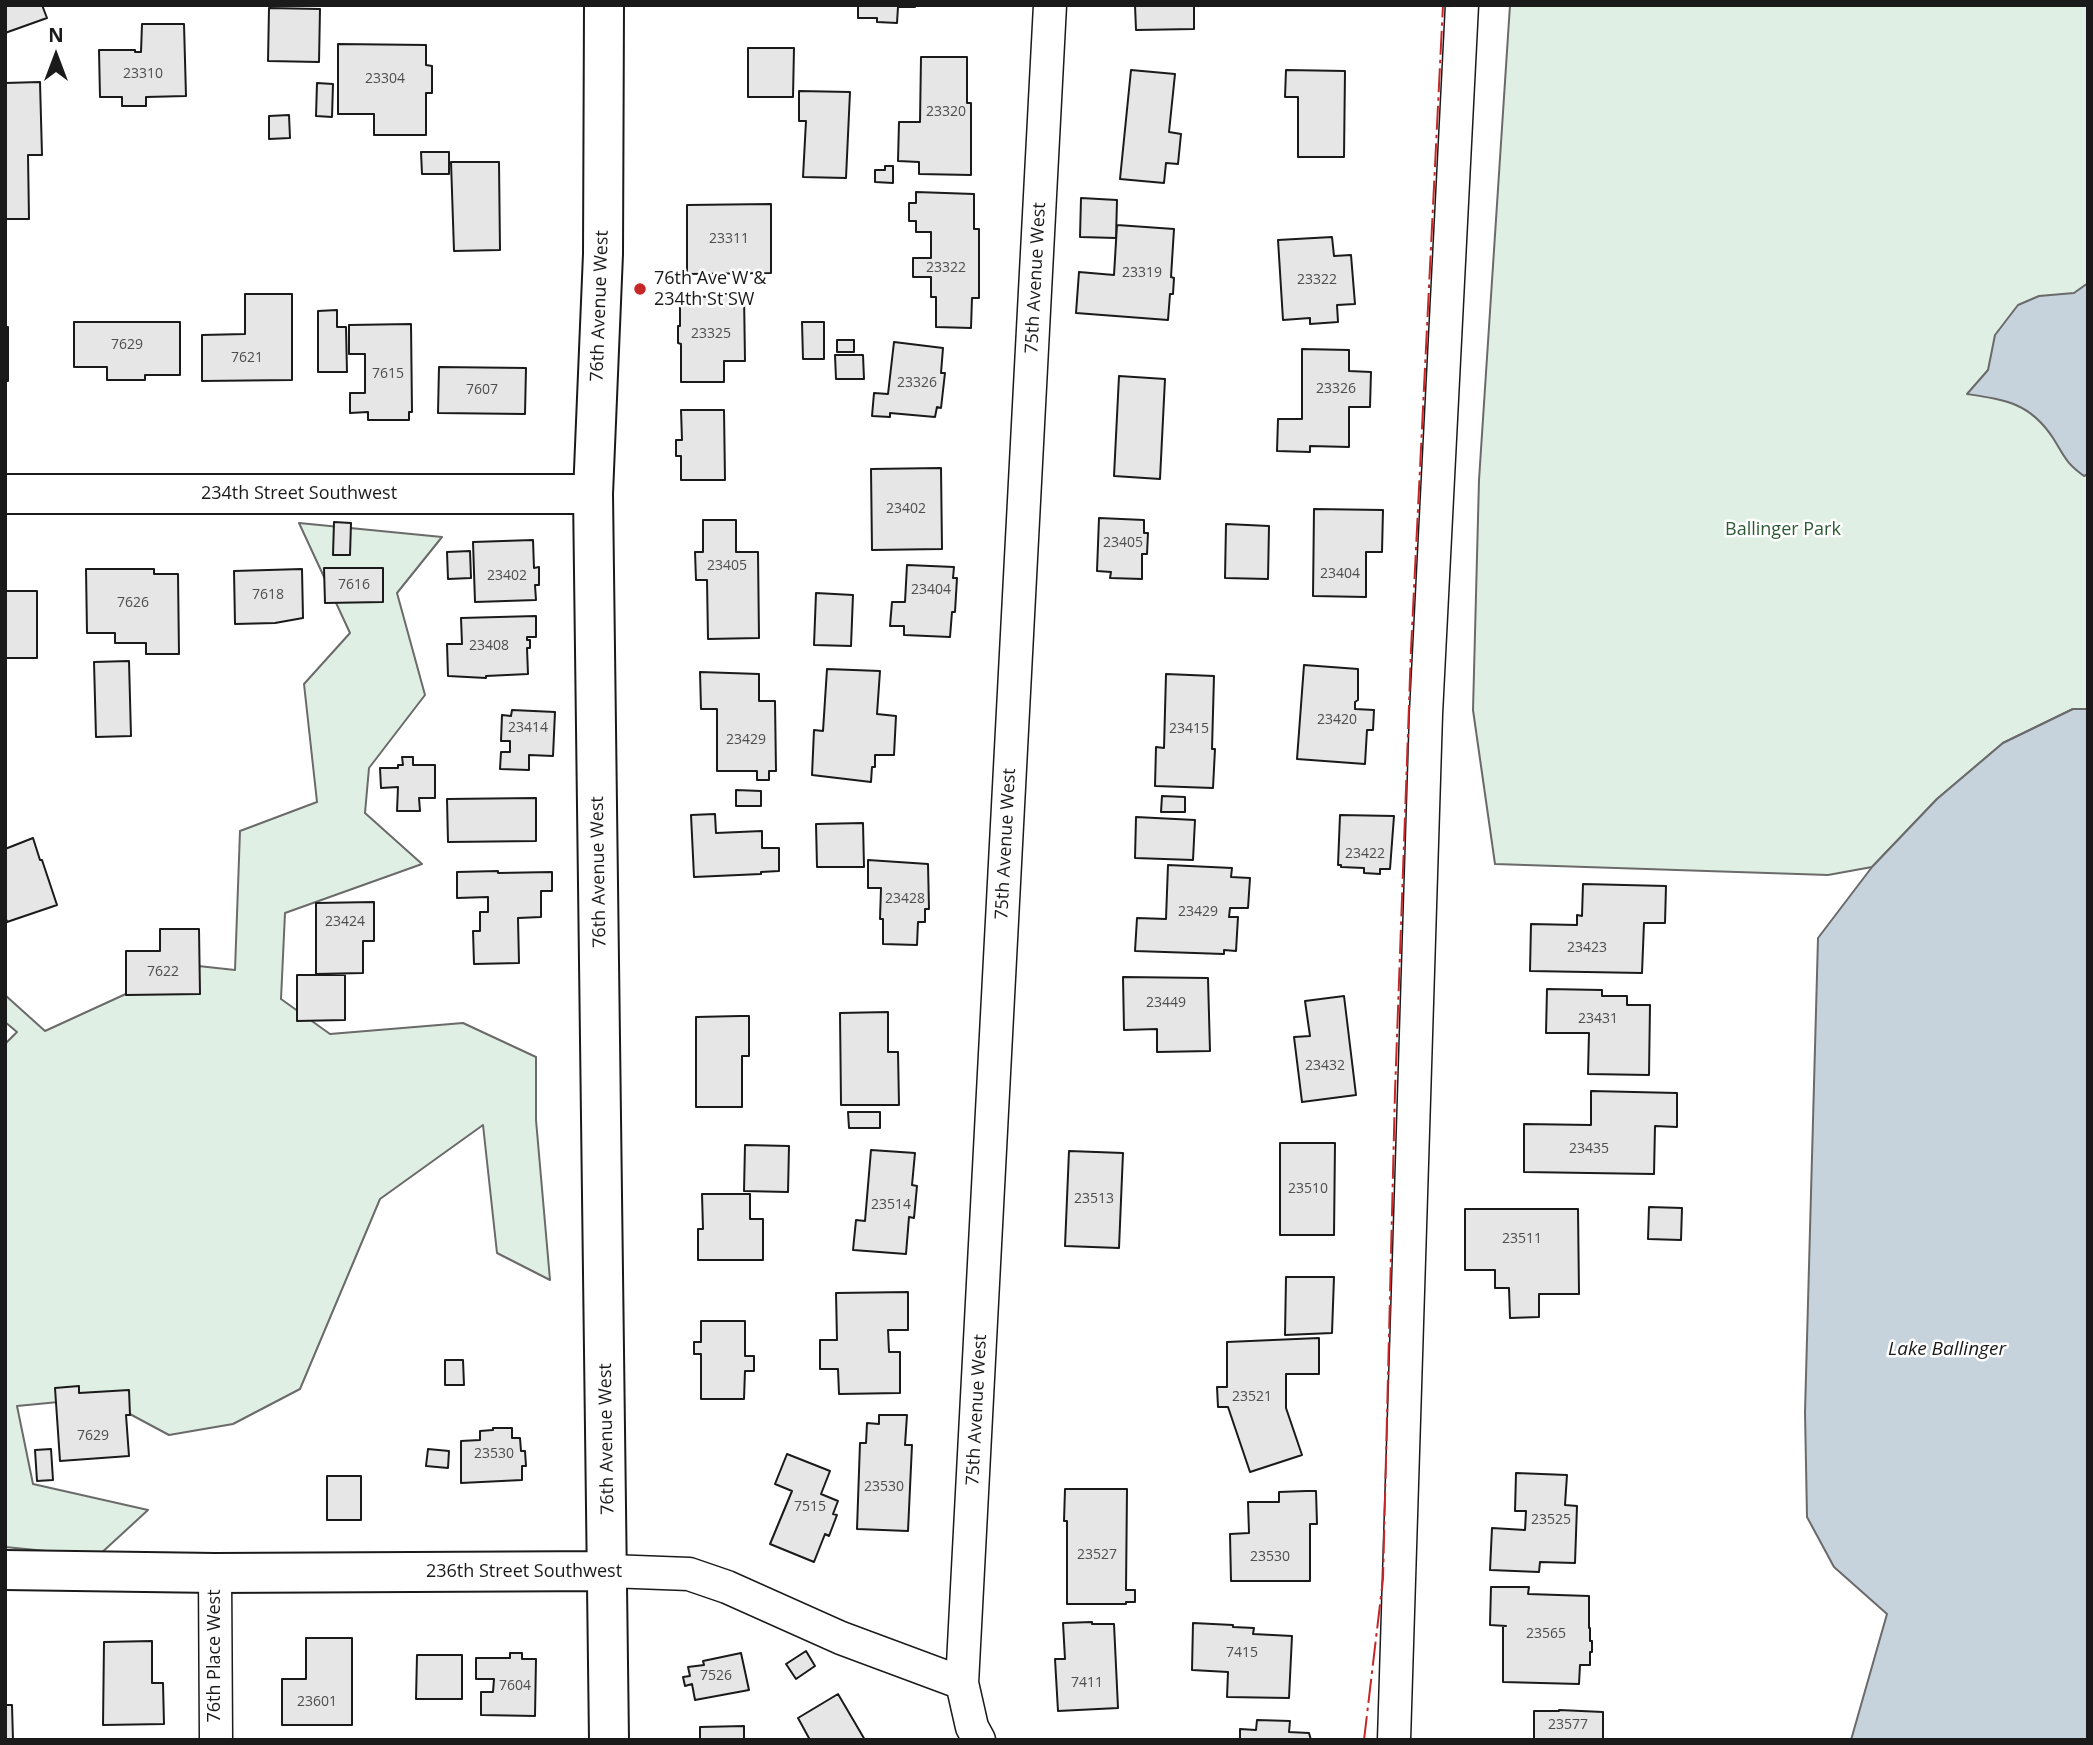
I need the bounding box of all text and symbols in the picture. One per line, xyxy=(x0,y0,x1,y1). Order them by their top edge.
north arrow xyxy=(21,21,91,91)
text: N xyxy=(48,22,64,48)
house number: 23310 xyxy=(123,66,163,82)
house number: 23304 xyxy=(365,71,405,87)
house number: 23320 xyxy=(926,104,966,120)
street label: 75th Avenue West xyxy=(1021,202,1051,354)
street label: 76th Avenue West xyxy=(587,230,613,382)
house number: 23311 xyxy=(709,231,749,247)
house number: 23322 xyxy=(926,260,966,276)
house number: 23319 xyxy=(1122,265,1162,281)
place label: 76th Ave W & 234th St SW xyxy=(654,268,766,310)
house number: 23322 xyxy=(1297,272,1337,288)
marker: 76th Ave W & 234th St SW xyxy=(632,281,648,297)
house number: 23325 xyxy=(691,326,731,342)
house number: 7629 xyxy=(111,337,143,353)
house number: 7621 xyxy=(231,350,263,366)
house number: 7615 xyxy=(372,366,404,382)
house number: 23326 xyxy=(897,375,937,391)
house number: 23326 xyxy=(1316,381,1356,397)
house number: 7607 xyxy=(466,382,498,398)
street label: 234th Street Southwest xyxy=(201,483,397,505)
house number: 23402 xyxy=(886,501,926,517)
park label: Ballinger Park xyxy=(1725,519,1841,541)
house number: 23405 xyxy=(1103,535,1143,551)
house number: 23405 xyxy=(707,558,747,574)
house number: 23404 xyxy=(1320,566,1360,582)
house number: 23402 xyxy=(487,568,527,584)
house number: 7616 xyxy=(338,577,370,593)
house number: 23404 xyxy=(911,582,951,598)
house number: 7618 xyxy=(252,587,284,603)
house number: 7626 xyxy=(117,595,149,611)
house number: 23408 xyxy=(469,638,509,654)
house number: 23420 xyxy=(1317,712,1357,728)
house number: 23414 xyxy=(508,720,548,736)
house number: 23415 xyxy=(1169,721,1209,737)
house number: 23429 xyxy=(726,732,766,748)
street label: 75th Avenue West xyxy=(991,768,1021,920)
street label: 76th Avenue West xyxy=(587,796,611,948)
house number: 23422 xyxy=(1345,846,1385,862)
house number: 23428 xyxy=(885,891,925,907)
house number: 23429 xyxy=(1178,904,1218,920)
house number: 23424 xyxy=(325,914,365,930)
house number: 23423 xyxy=(1567,940,1607,956)
house number: 7622 xyxy=(147,964,179,980)
house number: 23449 xyxy=(1146,995,1186,1011)
house number: 23431 xyxy=(1578,1011,1618,1027)
house number: 23432 xyxy=(1305,1058,1345,1074)
house number: 23435 xyxy=(1569,1141,1609,1157)
house number: 23510 xyxy=(1288,1181,1328,1197)
house number: 23513 xyxy=(1074,1191,1114,1207)
house number: 23514 xyxy=(871,1197,911,1213)
house number: 23511 xyxy=(1502,1231,1542,1247)
street label: 75th Avenue West xyxy=(962,1334,992,1486)
water label: Lake Ballinger xyxy=(1888,1339,2006,1361)
street label: 76th Avenue West xyxy=(595,1363,619,1515)
house number: 23521 xyxy=(1232,1389,1272,1405)
house number: 7629 xyxy=(77,1428,109,1444)
house number: 23530 xyxy=(474,1446,514,1462)
house number: 23530 xyxy=(864,1479,904,1495)
house number: 7515 xyxy=(794,1499,826,1515)
house number: 23525 xyxy=(1531,1512,1571,1528)
house number: 23527 xyxy=(1077,1547,1117,1563)
house number: 23530 xyxy=(1250,1549,1290,1565)
street label: 236th Street Southwest xyxy=(426,1561,622,1583)
street label: 76th Place West xyxy=(204,1589,226,1723)
house number: 23565 xyxy=(1526,1626,1566,1642)
house number: 7415 xyxy=(1226,1645,1258,1661)
house number: 7526 xyxy=(700,1668,732,1684)
house number: 7411 xyxy=(1071,1675,1103,1691)
house number: 7604 xyxy=(499,1678,531,1694)
house number: 23601 xyxy=(297,1694,337,1710)
house number: 23577 xyxy=(1548,1717,1588,1733)

